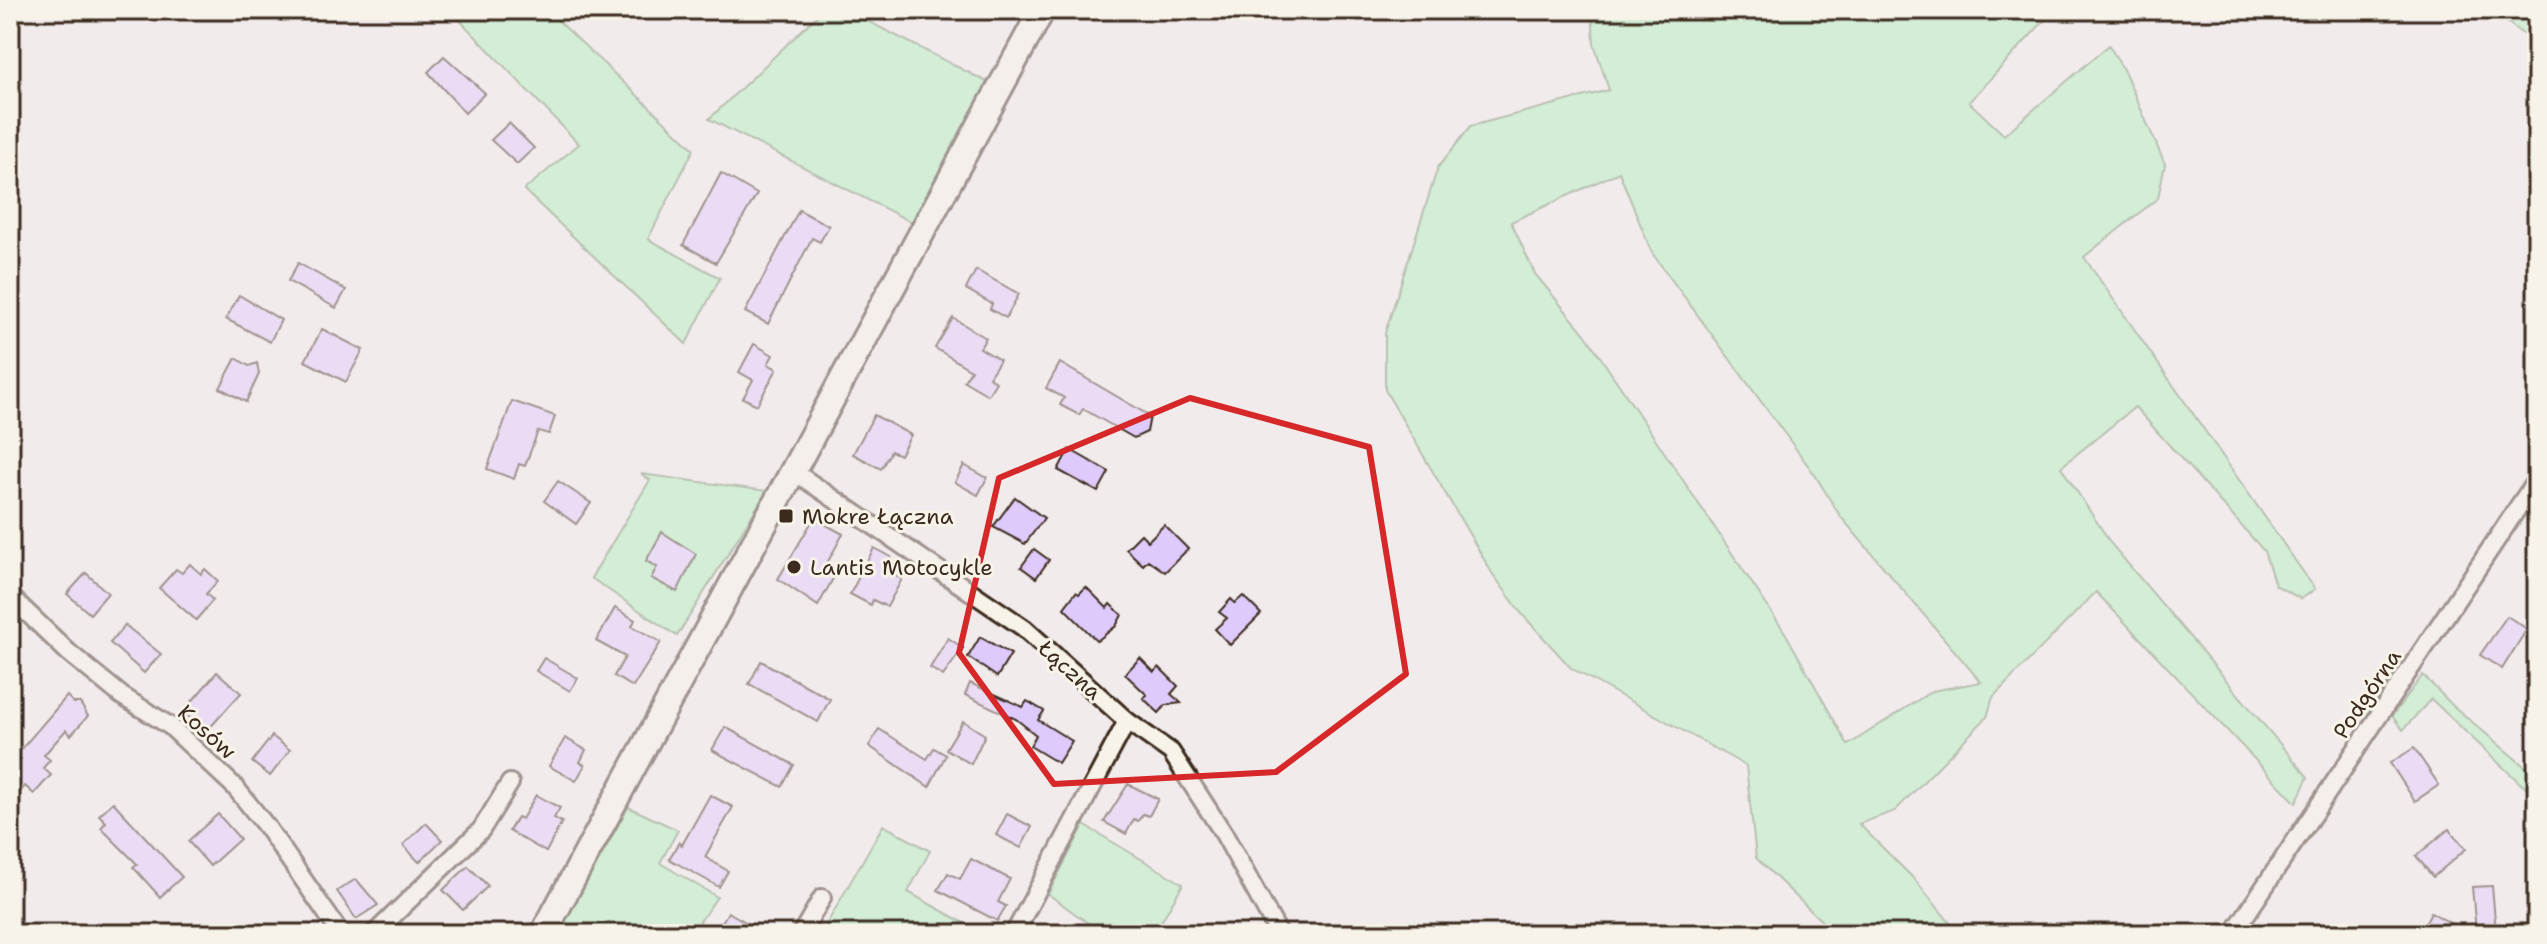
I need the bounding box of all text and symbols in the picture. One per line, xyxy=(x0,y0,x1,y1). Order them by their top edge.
place label: Mokre Łączna xyxy=(802,502,954,531)
marker: Mokre Łączna xyxy=(777,507,795,525)
place label: Lantis Motocykle xyxy=(810,553,993,582)
marker: Lantis Motocykle xyxy=(785,558,803,576)
street label: Łączna xyxy=(1031,633,1108,706)
street label: Podgórna xyxy=(2326,643,2408,744)
street label: Kosów xyxy=(172,698,242,766)

